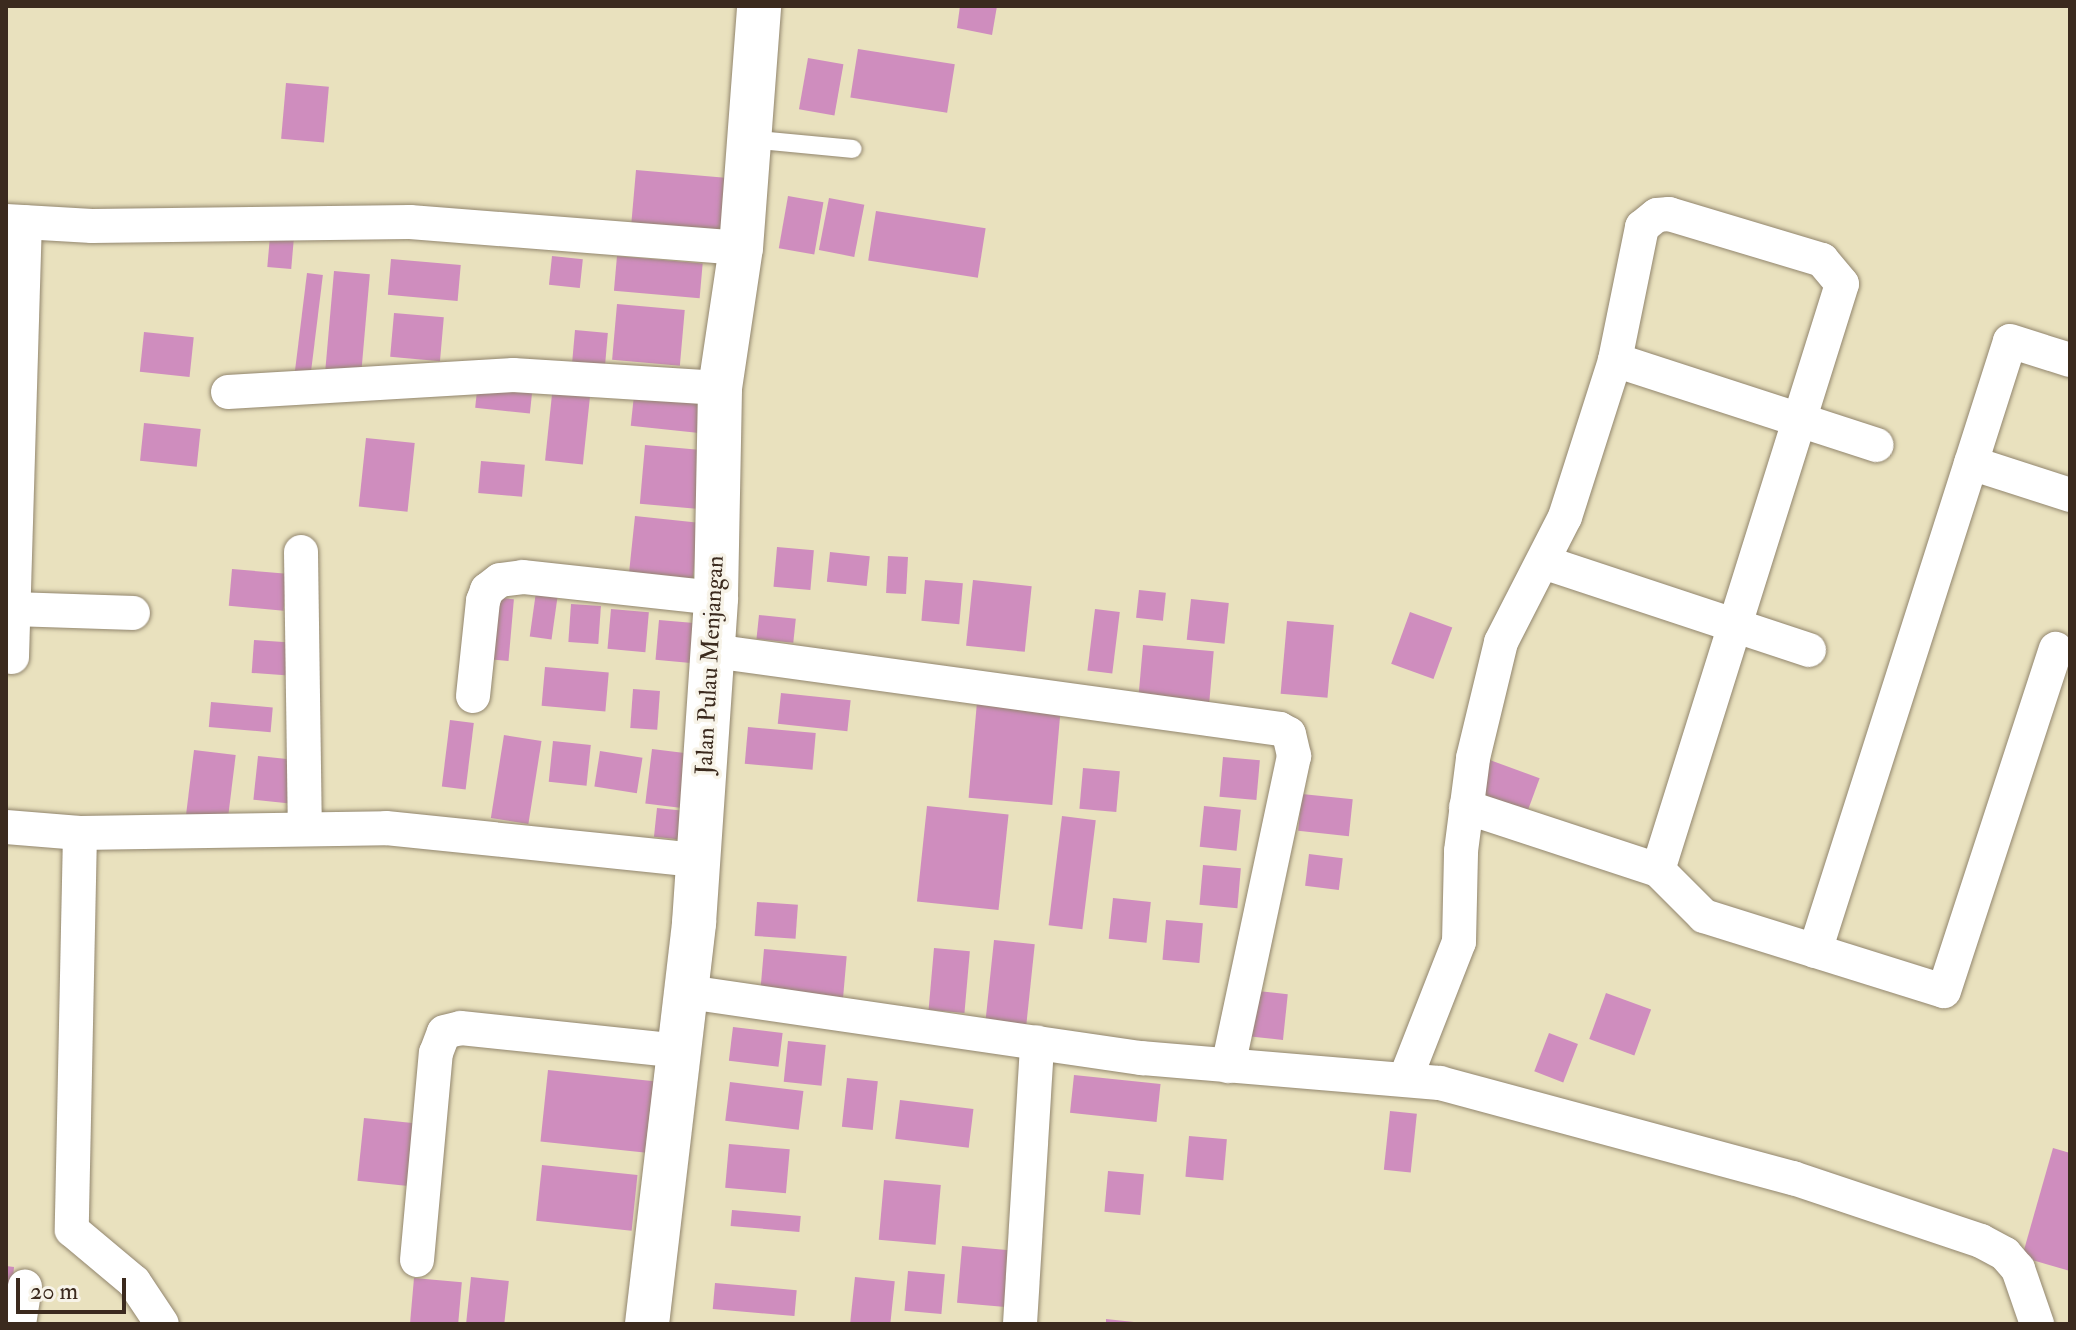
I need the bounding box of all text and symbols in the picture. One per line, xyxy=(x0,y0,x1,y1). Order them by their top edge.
street label: Jalan Pulau Menjangan xyxy=(690,555,730,775)
scale bar xyxy=(20,1262,130,1312)
text: 20 m xyxy=(30,1276,78,1307)

